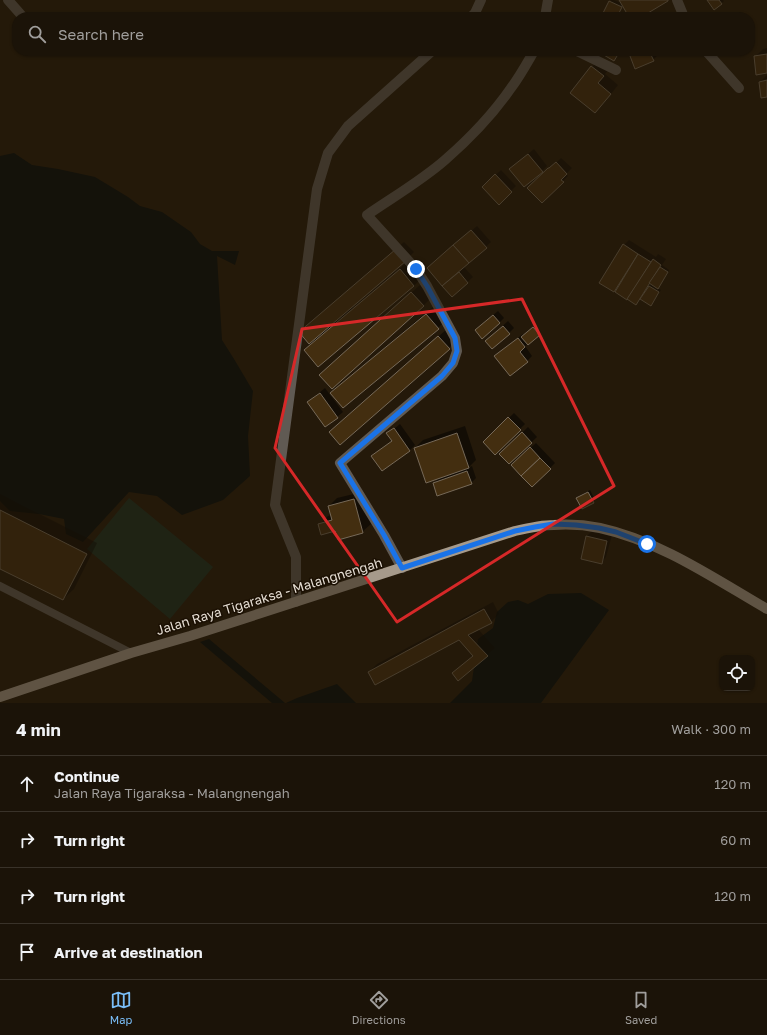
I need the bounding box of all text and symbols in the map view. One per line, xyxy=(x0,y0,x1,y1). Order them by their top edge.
search box xyxy=(12,12,755,56)
icon: search xyxy=(26,23,48,45)
text: Search here xyxy=(58,25,144,43)
route end xyxy=(407,260,425,278)
route start xyxy=(638,535,656,553)
street label: Jalan Raya Tigaraksa - Malangnengah xyxy=(154,554,384,638)
map controls xyxy=(719,655,755,691)
button: locate xyxy=(719,655,755,691)
text: 4 min xyxy=(16,719,61,740)
text: Walk · 300 m xyxy=(671,721,751,737)
text: Continue xyxy=(54,767,120,785)
icon: ahead xyxy=(16,773,38,795)
text: 120 m xyxy=(714,776,751,792)
text: Jalan Raya Tigaraksa - Malangnengah xyxy=(54,785,290,801)
icon: right xyxy=(16,829,38,851)
text: Turn right xyxy=(54,831,125,849)
text: 60 m xyxy=(720,832,751,848)
icon: right xyxy=(16,885,38,907)
text: Turn right xyxy=(54,887,125,905)
text: 120 m xyxy=(714,888,751,904)
icon: arrive xyxy=(16,941,38,963)
text: Arrive at destination xyxy=(54,943,203,961)
tab: Map xyxy=(110,989,132,1026)
tab: Directions xyxy=(352,989,406,1026)
tab: Saved xyxy=(625,989,657,1026)

